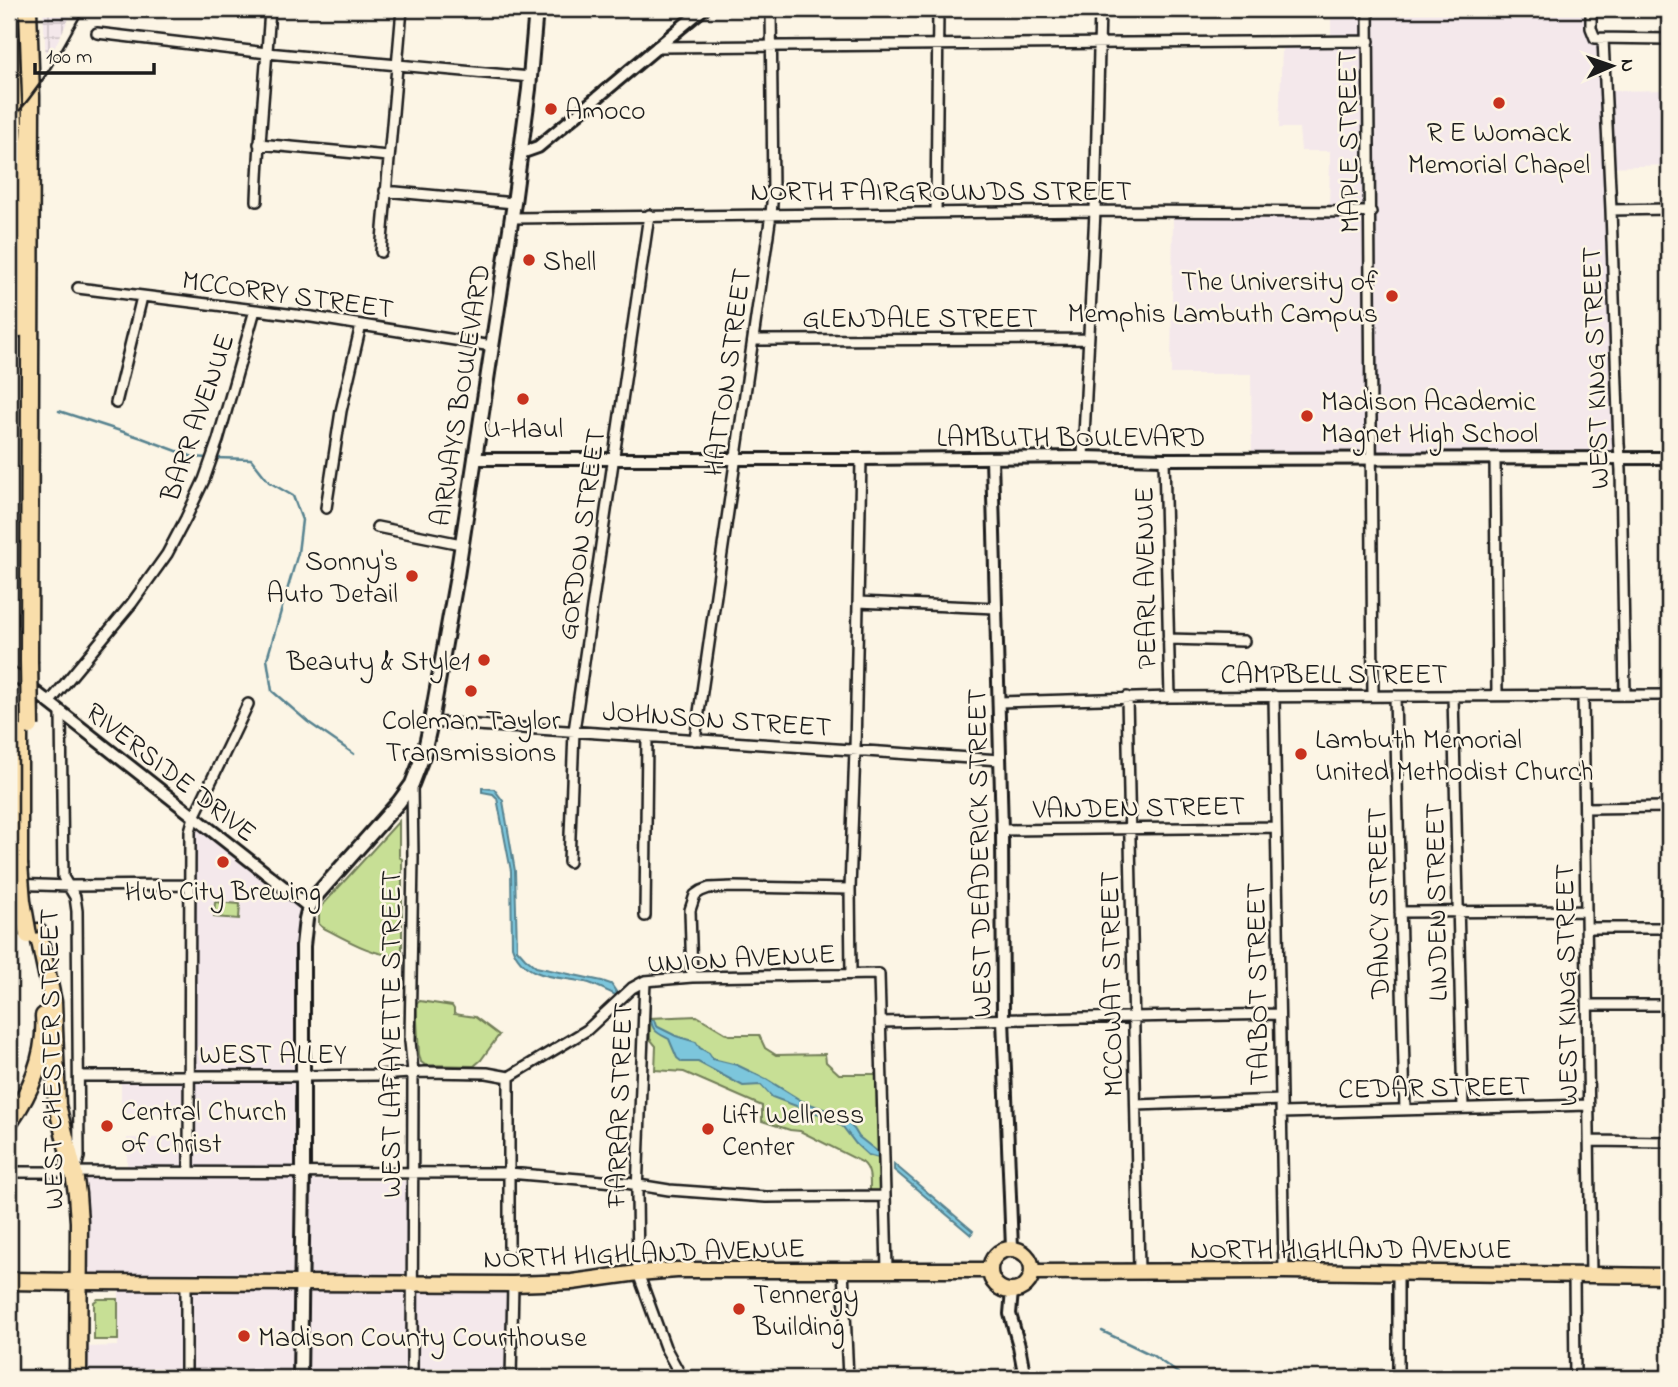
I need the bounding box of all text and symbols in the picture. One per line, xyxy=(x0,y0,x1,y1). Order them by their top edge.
scale bar xyxy=(35,32,154,76)
north arrow xyxy=(1576,32,1646,102)
text: 100 m xyxy=(46,43,92,73)
street label: MAPLE STREET xyxy=(1328,50,1373,234)
text: N xyxy=(1613,59,1640,73)
place label: Amoco xyxy=(565,92,646,133)
marker: R E Womack Memorial Chapel xyxy=(1491,95,1507,111)
marker: Amoco xyxy=(543,101,559,117)
place label: R E Womack Memorial Chapel xyxy=(1408,114,1590,187)
street label: NORTH FAIRGROUNDS STREET xyxy=(750,173,1132,214)
place label: Shell xyxy=(543,243,596,284)
street label: WEST KING STREET xyxy=(1573,246,1622,490)
marker: Shell xyxy=(521,252,537,268)
street label: MCCORRY STREET xyxy=(179,261,396,332)
street label: AIRWAYS BOULEVARD xyxy=(421,262,503,530)
place label: The University of Memphis Lambuth Campus xyxy=(1067,263,1378,336)
street label: HATTON STREET xyxy=(695,266,764,479)
marker: The University of Memphis Lambuth Campus xyxy=(1384,288,1400,304)
street label: GLENDALE STREET xyxy=(802,300,1038,341)
street label: BARR AVENUE xyxy=(151,329,247,508)
place label: Madison Academic Magnet High School xyxy=(1321,383,1538,456)
marker: U-Haul xyxy=(515,391,531,407)
marker: Madison Academic Magnet High School xyxy=(1299,408,1315,424)
place label: U-Haul xyxy=(483,410,563,451)
street label: LAMBUTH BOULEVARD xyxy=(936,419,1206,460)
street label: GORDON STREET xyxy=(548,426,619,643)
street label: PEARL AVENUE xyxy=(1125,486,1170,670)
place label: Sonny's Auto Detail xyxy=(266,543,398,616)
marker: Sonny's Auto Detail xyxy=(404,568,420,584)
place label: Beauty & Style1 xyxy=(286,643,470,684)
marker: Beauty & Style1 xyxy=(476,652,492,668)
street label: CAMPBELL STREET xyxy=(1220,656,1448,697)
marker: Coleman Taylor Transmissions xyxy=(463,683,479,699)
street label: WEST DEADERICK STREET xyxy=(958,688,1005,1018)
street label: JOHNSON STREET xyxy=(601,693,832,750)
street label: RIVERSIDE DRIVE xyxy=(75,694,264,854)
place label: Coleman Taylor Transmissions xyxy=(382,702,561,775)
place label: Lambuth Memorial United Methodist Church xyxy=(1315,721,1594,794)
marker: Lambuth Memorial United Methodist Church xyxy=(1293,746,1309,762)
street label: VANDEN STREET xyxy=(1032,787,1246,832)
street label: LINDEN STREET xyxy=(1416,802,1461,1002)
street label: DANCY STREET xyxy=(1358,807,1403,1000)
marker: Hub City Brewing xyxy=(215,854,231,870)
street label: WEST KING STREET xyxy=(1546,863,1591,1107)
street label: WEST LAFAYETTE STREET xyxy=(373,870,414,1198)
street label: MCCOWAT STREET xyxy=(1091,871,1136,1097)
place label: Hub City Brewing xyxy=(125,873,321,914)
street label: TALBOT STREET xyxy=(1237,882,1282,1086)
street label: WEST CHESTER STREET xyxy=(30,908,77,1210)
street label: UNION AVENUE xyxy=(646,935,836,986)
street label: FARRAR STREET xyxy=(597,1002,646,1210)
street label: WEST ALLEY xyxy=(199,1036,347,1077)
street label: CEDAR STREET xyxy=(1338,1067,1530,1112)
place label: Central Church of Christ xyxy=(121,1093,287,1166)
place label: Lift Wellness Center xyxy=(722,1096,864,1169)
marker: Central Church of Christ xyxy=(99,1118,115,1134)
marker: Lift Wellness Center xyxy=(700,1121,716,1137)
street label: NORTH HIGHLAND AVENUE xyxy=(482,1229,806,1282)
street label: NORTH HIGHLAND AVENUE xyxy=(1190,1231,1512,1272)
place label: Tennergy Building xyxy=(752,1276,859,1349)
marker: Tennergy Building xyxy=(731,1301,747,1317)
place label: Madison County Courthouse xyxy=(258,1319,587,1360)
marker: Madison County Courthouse xyxy=(236,1328,252,1344)

